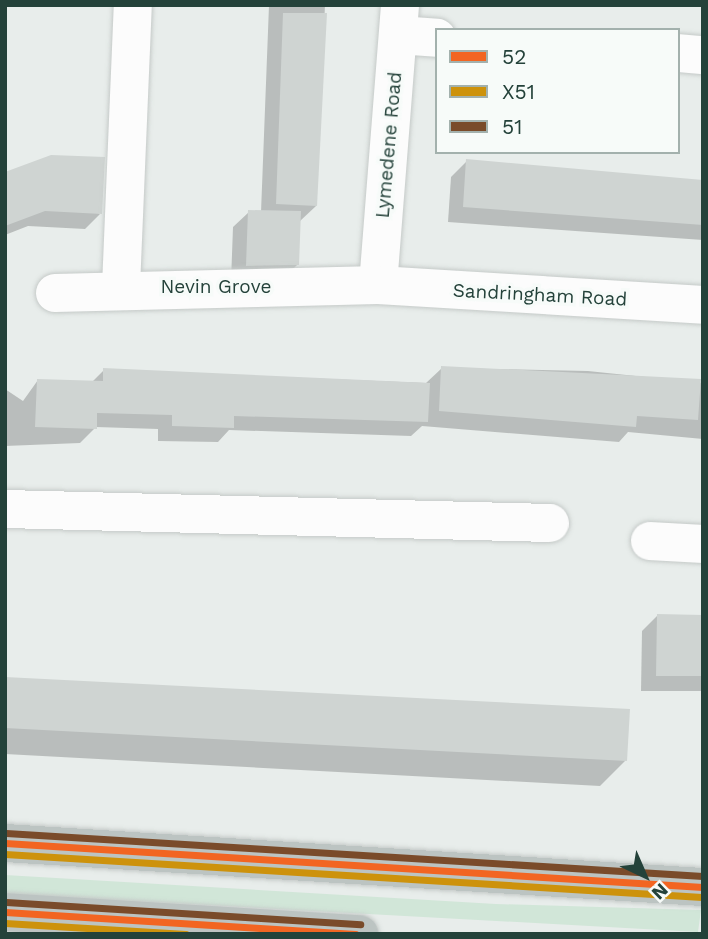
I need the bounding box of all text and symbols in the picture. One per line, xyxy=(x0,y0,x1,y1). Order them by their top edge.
legend xyxy=(435,28,680,154)
text: 52 xyxy=(502,44,526,69)
street label: Lymedene Road xyxy=(371,71,407,219)
text: X51 xyxy=(502,79,535,104)
text: 51 xyxy=(502,114,522,139)
street label: Nevin Grove xyxy=(160,276,272,298)
street label: Sandringham Road xyxy=(452,279,628,311)
north arrow xyxy=(610,841,680,911)
text: N xyxy=(647,878,673,905)

